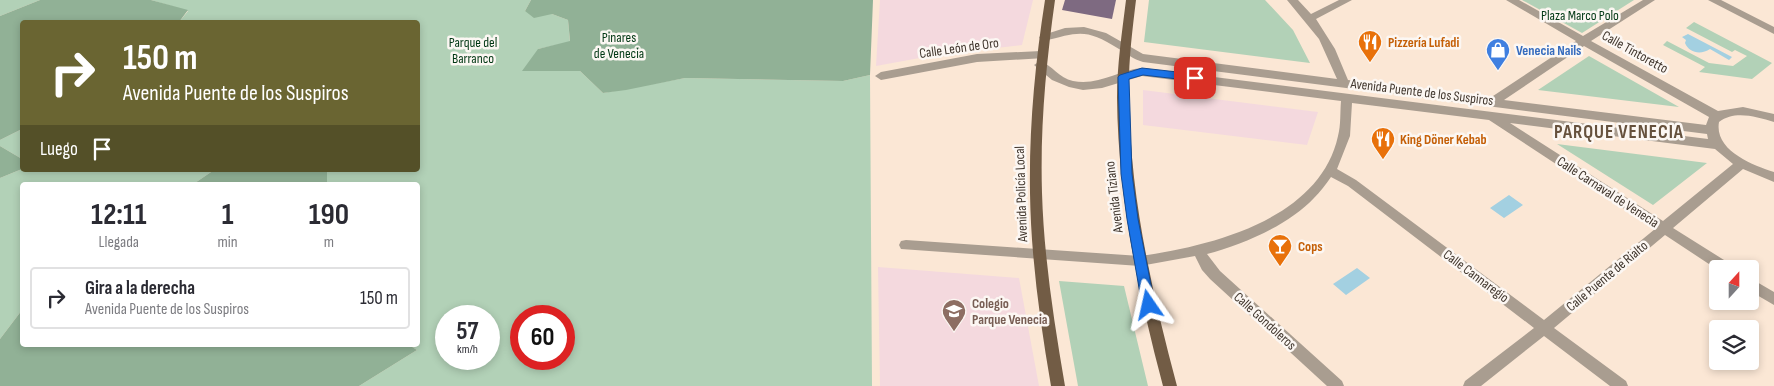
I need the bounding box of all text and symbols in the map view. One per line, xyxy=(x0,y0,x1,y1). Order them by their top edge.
park label: Plaza Marco Polo xyxy=(1541,7,1619,24)
street label: Calle Tintoretto xyxy=(1599,27,1671,77)
park label: Pinares de Venecia xyxy=(594,29,644,62)
restaurant icon: Pizzería Lufadi xyxy=(1357,29,1383,63)
park label: Parque del Barranco xyxy=(449,34,497,67)
street label: Calle León de Oro xyxy=(918,34,1000,62)
place label: Pizzería Lufadi xyxy=(1388,34,1459,51)
text: 150 m xyxy=(123,37,197,80)
shop icon: Venecia Nails xyxy=(1485,37,1511,71)
icon: right xyxy=(40,40,105,105)
place label: Venecia Nails xyxy=(1516,42,1581,59)
pin xyxy=(1174,57,1216,99)
icon: arrive xyxy=(1181,64,1209,92)
street label: Avenida Puente de los Suspiros xyxy=(1349,75,1494,109)
text: Avenida Puente de los Suspiros xyxy=(123,80,349,107)
district label: PARQUE VENECIA xyxy=(1554,121,1684,144)
restaurant icon: King Döner Kebab xyxy=(1370,126,1396,160)
place label: King Döner Kebab xyxy=(1400,131,1487,148)
icon: arrive xyxy=(88,135,116,163)
text: Luego xyxy=(40,138,78,161)
street label: Avenida Policía Local xyxy=(1011,146,1031,243)
street label: Calle Carnaval de Venecia xyxy=(1554,153,1662,231)
street label: Avenida Tiziano xyxy=(1101,160,1127,235)
text: 12:11 xyxy=(91,197,146,233)
text: 1 xyxy=(222,197,233,233)
text: 190 xyxy=(309,197,349,233)
text: Llegada xyxy=(99,233,139,252)
text: min xyxy=(218,233,238,252)
text: m xyxy=(324,233,334,252)
bar icon: Cops xyxy=(1267,233,1293,267)
street label: Calle Puente de Rialto xyxy=(1563,237,1651,315)
place label: Cops xyxy=(1298,238,1323,255)
street label: Calle Cannaregio xyxy=(1440,246,1512,306)
north arrow xyxy=(1709,260,1759,310)
map controls xyxy=(1709,260,1759,370)
text: Gira a la derecha xyxy=(85,277,195,300)
position arrow xyxy=(1122,278,1174,330)
icon: right xyxy=(42,284,70,312)
text: 150 m xyxy=(360,287,398,310)
street label: Calle Gondoleros xyxy=(1230,288,1300,354)
place label: Colegio Parque Venecia xyxy=(972,295,1048,328)
school or university icon: Colegio Parque Venecia xyxy=(941,298,967,332)
text: Avenida Puente de los Suspiros xyxy=(85,300,249,319)
speed limit sign: 60 xyxy=(510,305,575,370)
text: 57 xyxy=(457,316,478,347)
button: layers xyxy=(1709,320,1759,370)
text: km/h xyxy=(457,342,478,357)

